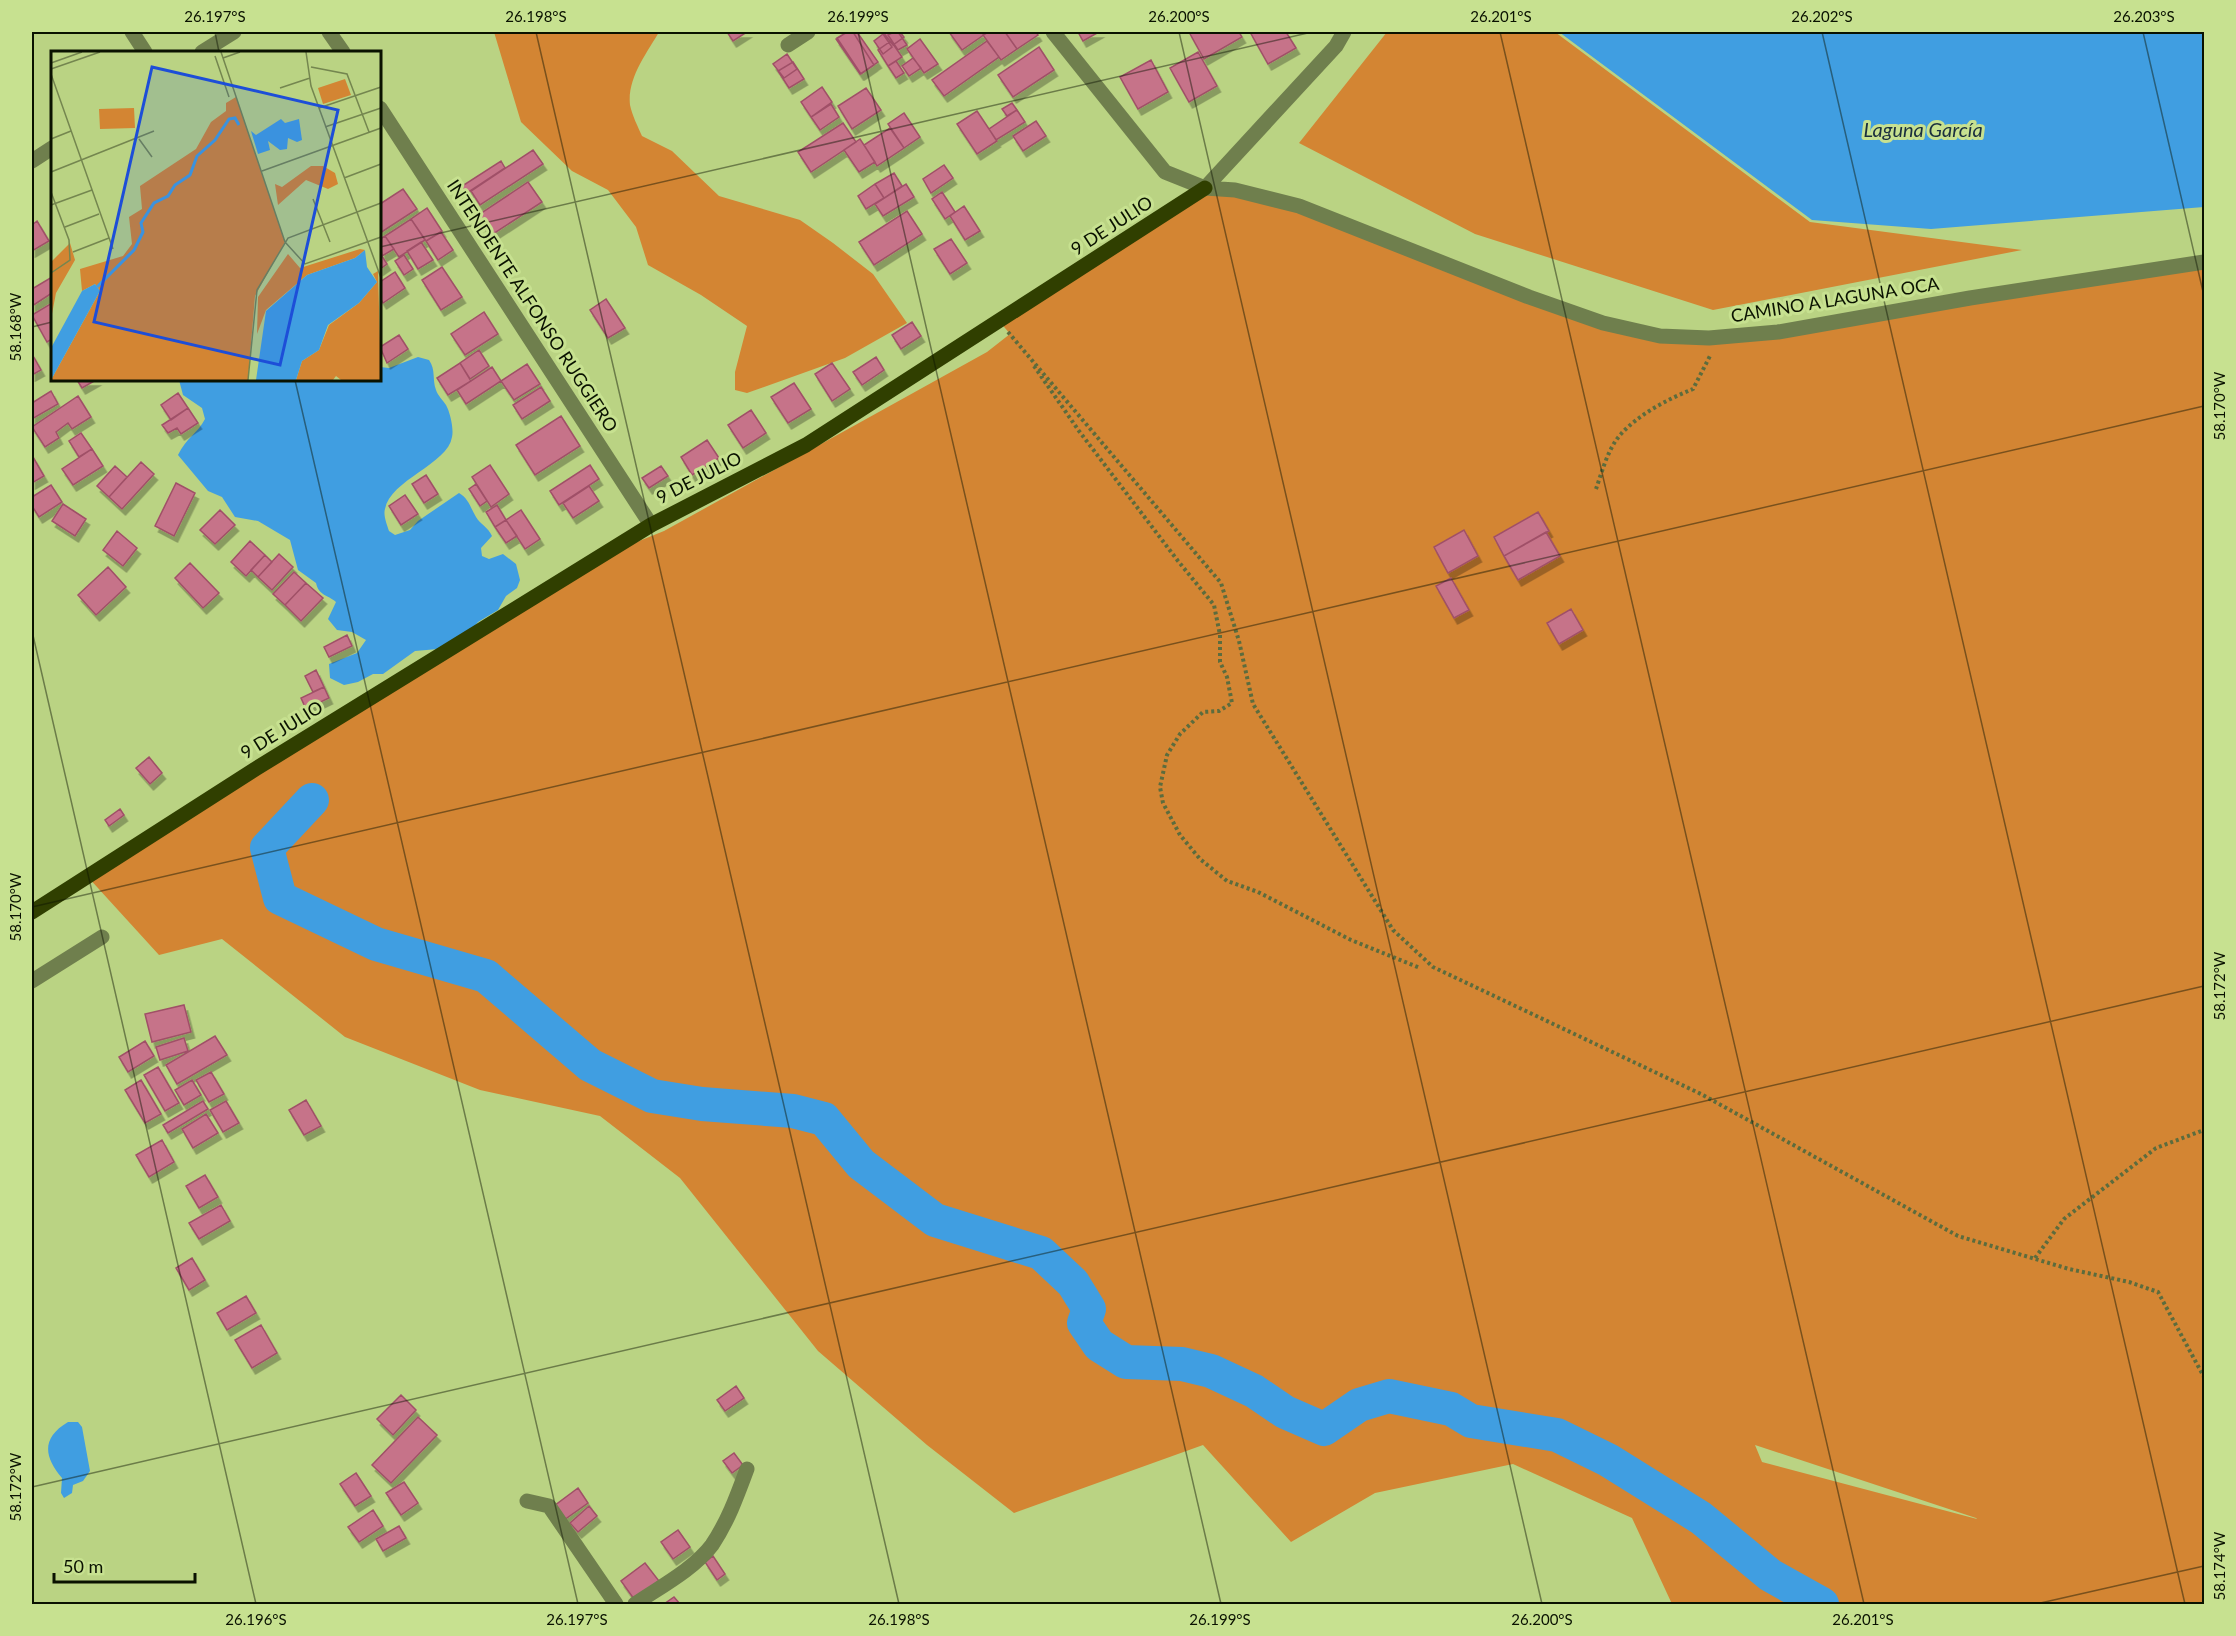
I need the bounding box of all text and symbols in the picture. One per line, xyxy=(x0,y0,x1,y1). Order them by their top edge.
text: 26.197°S xyxy=(184,7,246,25)
text: 26.198°S xyxy=(505,7,567,25)
text: 26.199°S xyxy=(827,7,889,25)
text: 26.200°S xyxy=(1148,7,1210,25)
text: 26.201°S xyxy=(1470,7,1532,25)
text: 26.202°S xyxy=(1791,7,1853,25)
text: 26.203°S xyxy=(2113,7,2175,25)
inset map xyxy=(51,51,381,381)
water label: Laguna García xyxy=(1863,117,1983,141)
street label: INTENDENTE ALFONSO RUGGIERO xyxy=(443,175,623,436)
street label: 9 DE JULIO xyxy=(1067,191,1156,260)
street label: CAMINO A LAGUNA OCA xyxy=(1729,272,1941,326)
text: 58.168°W xyxy=(6,292,24,361)
text: 58.170°W xyxy=(2210,371,2228,440)
street label: 9 DE JULIO xyxy=(652,446,745,508)
street label: 9 DE JULIO xyxy=(236,695,327,763)
text: 58.170°W xyxy=(6,872,24,941)
text: 58.172°W xyxy=(2210,951,2228,1020)
text: 58.172°W xyxy=(6,1452,24,1521)
text: 58.174°W xyxy=(2210,1531,2228,1600)
scale bar xyxy=(54,1546,195,1584)
text: 50 m xyxy=(63,1555,103,1577)
text: 26.196°S xyxy=(225,1610,287,1628)
text: 26.197°S xyxy=(546,1610,608,1628)
text: 26.198°S xyxy=(868,1610,930,1628)
text: 26.199°S xyxy=(1189,1610,1251,1628)
text: 26.200°S xyxy=(1511,1610,1573,1628)
text: 26.201°S xyxy=(1832,1610,1894,1628)

